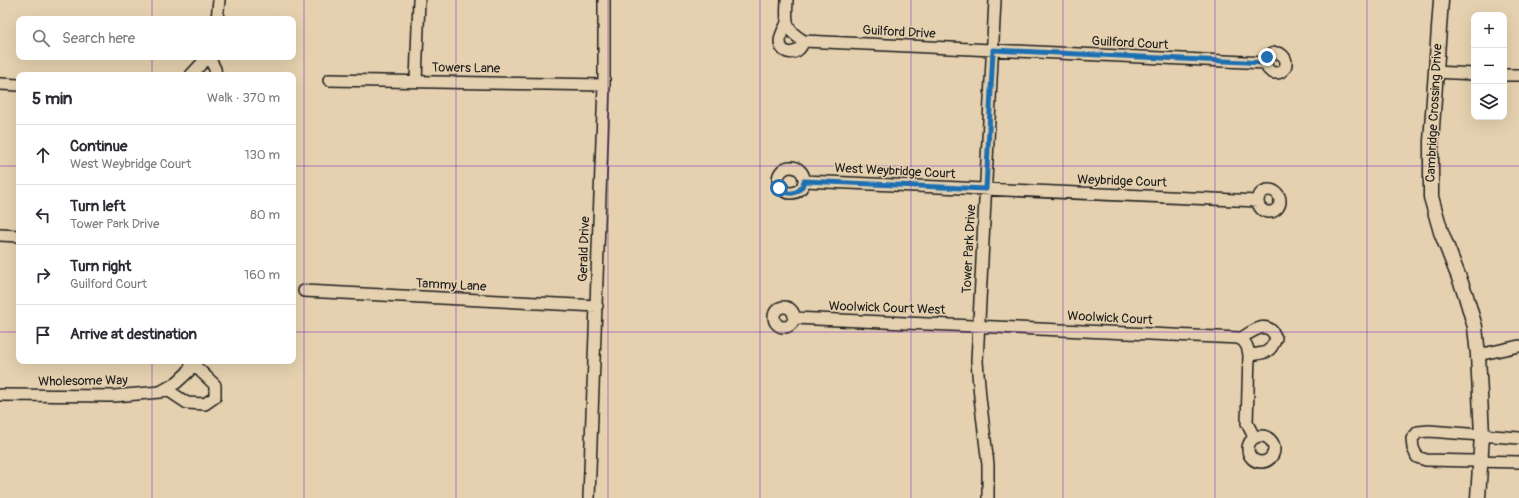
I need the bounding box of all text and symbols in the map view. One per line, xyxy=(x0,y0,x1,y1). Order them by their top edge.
map controls xyxy=(1471,12,1507,120)
button: + xyxy=(1471,12,1507,48)
search box xyxy=(16,16,296,60)
street label: Guilford Drive xyxy=(862,22,937,42)
icon: search xyxy=(30,27,52,49)
text: Search here xyxy=(62,29,135,48)
street label: Guilford Court xyxy=(1091,33,1170,53)
street label: Cambridge Crossing Drive xyxy=(1422,43,1446,183)
route end xyxy=(1258,48,1276,66)
button: − xyxy=(1471,48,1507,84)
street label: Towers Lane xyxy=(432,59,501,77)
button: layers xyxy=(1471,84,1507,120)
text: 5 min xyxy=(32,88,72,109)
text: Walk · 370 m xyxy=(207,90,280,106)
text: Continue xyxy=(70,137,128,156)
icon: ahead xyxy=(32,144,54,166)
text: 130 m xyxy=(244,147,280,163)
text: West Weybridge Court xyxy=(70,156,191,172)
street label: West Weybridge Court xyxy=(834,160,957,182)
street label: Weybridge Court xyxy=(1077,171,1168,191)
route start xyxy=(770,179,788,197)
text: Turn left xyxy=(70,197,126,216)
street label: Tower Park Drive xyxy=(959,203,979,294)
icon: left xyxy=(32,204,54,226)
text: 80 m xyxy=(250,207,280,223)
street label: Gerald Drive xyxy=(575,215,593,282)
text: Tower Park Drive xyxy=(70,216,159,232)
text: Turn right xyxy=(70,257,131,276)
icon: right xyxy=(32,264,54,286)
text: 160 m xyxy=(244,267,280,283)
street label: Tammy Lane xyxy=(415,275,487,295)
text: Guilford Court xyxy=(70,276,147,292)
street label: Woolwick Court West xyxy=(828,298,946,318)
street label: Woolwick Court xyxy=(1067,308,1154,328)
icon: arrive xyxy=(32,324,54,346)
text: Arrive at destination xyxy=(70,325,197,344)
street label: Wholesome Way xyxy=(38,372,128,390)

